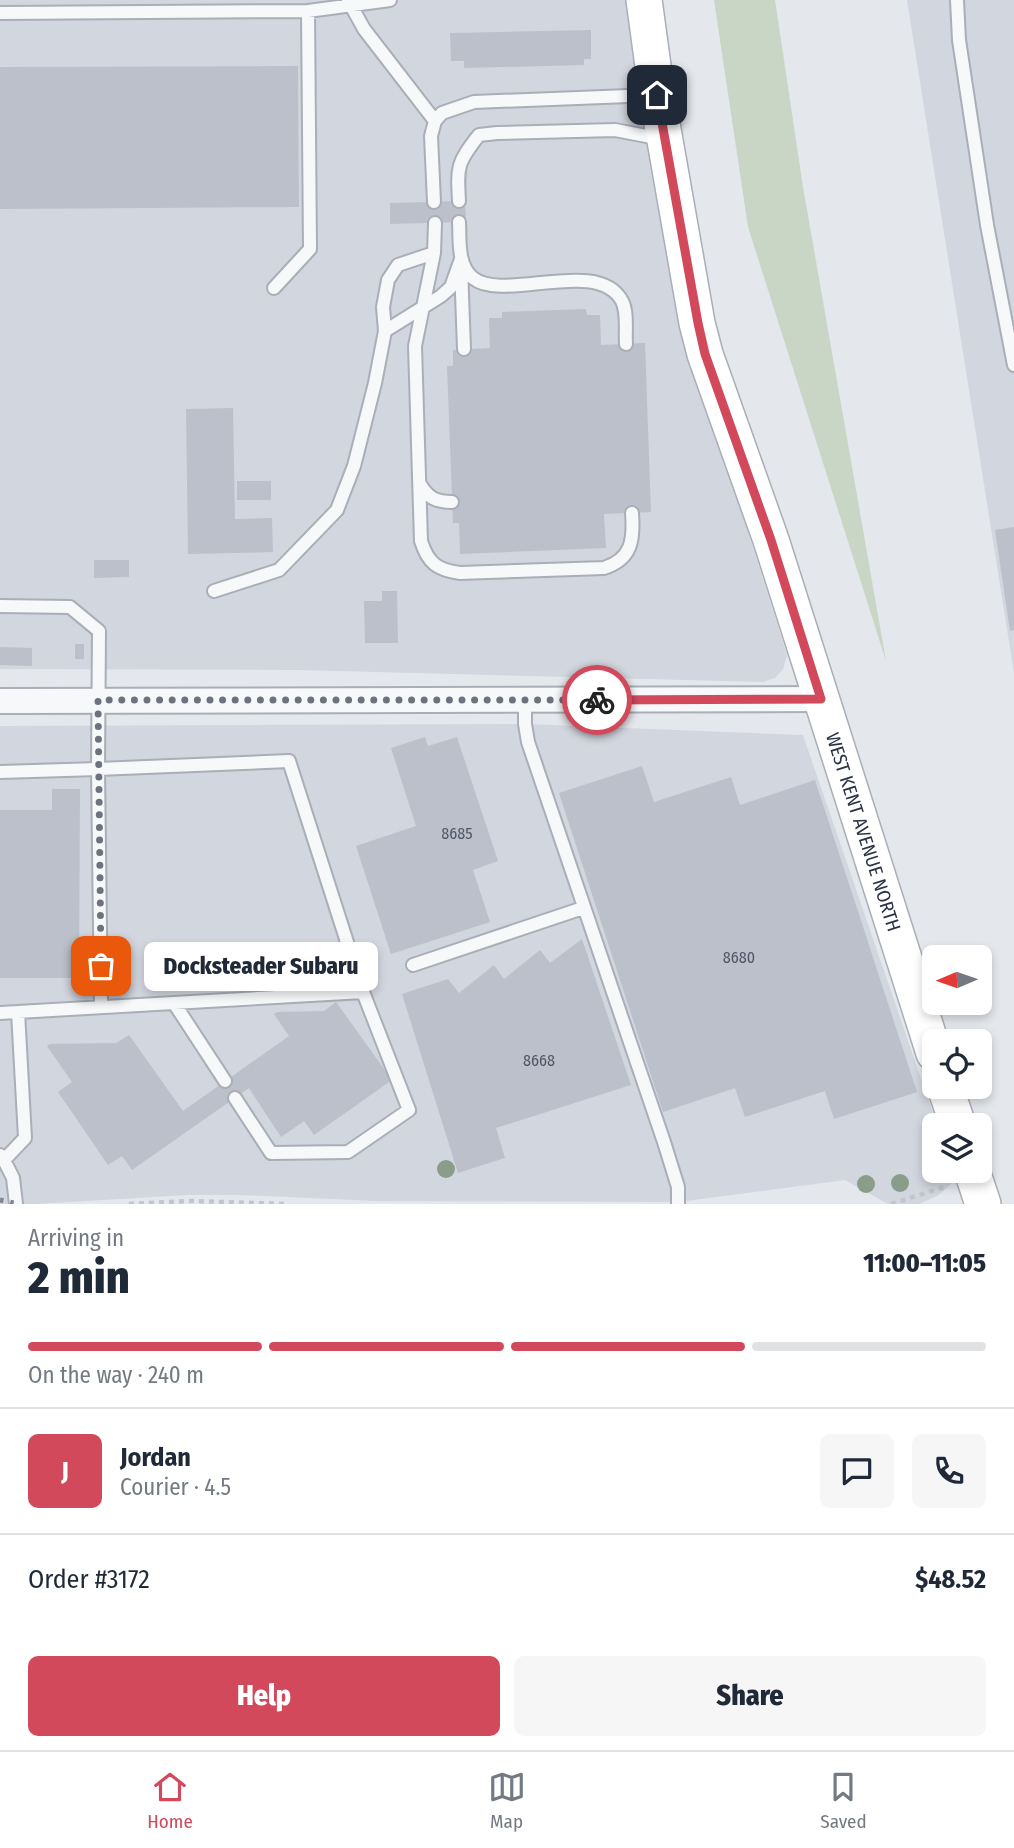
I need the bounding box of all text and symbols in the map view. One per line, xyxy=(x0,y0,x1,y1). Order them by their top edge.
pin xyxy=(627,65,687,125)
icon: home xyxy=(638,76,676,114)
courier xyxy=(562,665,632,735)
icon: bike xyxy=(578,681,616,719)
street label: WEST KENT AVENUE NORTH xyxy=(821,730,906,934)
house number: 8685 xyxy=(441,824,473,843)
pin xyxy=(71,936,131,996)
callout: Docksteader Subaru xyxy=(143,942,378,990)
north arrow xyxy=(922,945,992,1015)
map controls xyxy=(922,945,992,1183)
icon: bag xyxy=(82,947,120,985)
house number: 8680 xyxy=(723,948,755,967)
text: Docksteader Subaru xyxy=(164,952,358,980)
button: locate xyxy=(922,1029,992,1099)
house number: 8668 xyxy=(523,1051,555,1070)
button: layers xyxy=(922,1113,992,1183)
text: Arriving in xyxy=(28,1224,124,1252)
text: 11:00–11:05 xyxy=(863,1248,986,1279)
text: 2 min xyxy=(28,1250,130,1305)
text: On the way · 240 m xyxy=(28,1361,204,1389)
button: chat xyxy=(820,1434,894,1508)
button: phone xyxy=(912,1434,986,1508)
text: Jordan xyxy=(120,1442,191,1473)
text: J xyxy=(61,1456,69,1487)
text: Courier · 4.5 xyxy=(120,1473,231,1501)
text: Order #3172 xyxy=(28,1564,150,1595)
text: $48.52 xyxy=(915,1564,986,1595)
button: Help xyxy=(28,1656,500,1736)
button: Share xyxy=(514,1656,986,1736)
tab: Home xyxy=(147,1768,193,1833)
tab: Map xyxy=(488,1768,526,1833)
tab: Saved xyxy=(820,1768,867,1833)

